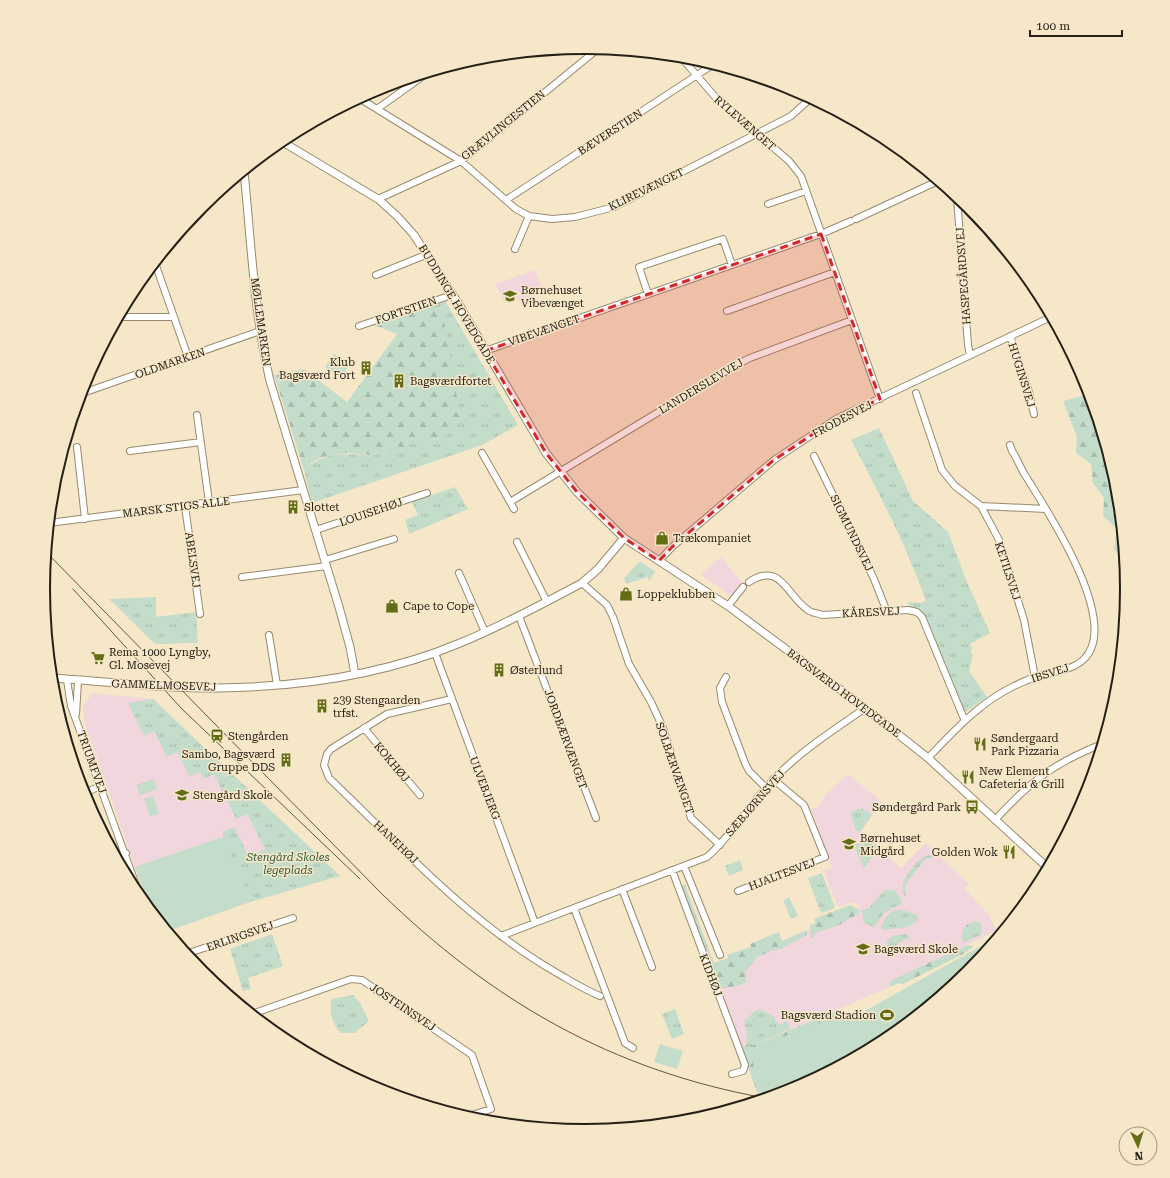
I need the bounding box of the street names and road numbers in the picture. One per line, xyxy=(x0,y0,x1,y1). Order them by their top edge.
street label: GRÆVLINGESTIEN xyxy=(459,87,548,163)
street label: RYLEVÆNGET xyxy=(711,93,778,154)
street label: BÆVERSTIEN xyxy=(576,107,645,158)
street label: KLIREVÆNGET xyxy=(606,166,686,213)
street label: HASPEGÅRDSVEJ xyxy=(953,227,973,325)
street label: BUDDINGE HOVEDGADE xyxy=(416,242,497,366)
street label: MØLLEMARKEN xyxy=(248,277,273,368)
street label: FORTSTIEN xyxy=(374,294,439,327)
street label: VIBEVÆNGET xyxy=(507,312,582,349)
street label: HUGINSVEJ xyxy=(1005,341,1038,409)
street label: OLDMARKEN xyxy=(133,345,207,382)
street label: LANDERSLEVVEJ xyxy=(657,356,746,417)
street label: FRODESVEJ xyxy=(810,398,875,441)
street label: SIGMUNDSVEJ xyxy=(827,493,876,574)
street label: MARSK STIGS ALLE xyxy=(122,494,231,521)
street label: LOUISEHØJ xyxy=(338,496,405,529)
street label: ABELSVEJ xyxy=(182,531,203,589)
street label: KETILSVEJ xyxy=(992,540,1023,602)
street label: KÅRESVEJ xyxy=(841,603,901,621)
street label: BAGSVÆRD HOVEDGADE xyxy=(784,646,903,740)
street label: IBSVEJ xyxy=(1029,661,1071,686)
street label: GAMMELMOSEVEJ xyxy=(111,677,217,694)
street label: JORDBÆRVÆNGET xyxy=(541,687,590,791)
street label: SOLBÆRVÆNGET xyxy=(653,720,696,816)
street label: TRIUMFVEJ xyxy=(74,729,109,795)
street label: KOKHØJ xyxy=(371,740,412,785)
street label: ULVEBJERG xyxy=(467,755,503,822)
street label: SÆBJØRNSVEJ xyxy=(723,767,788,839)
street label: HANEHØJ xyxy=(371,818,421,867)
street label: HJALTESVEJ xyxy=(747,856,818,893)
street label: ERLINGSVEJ xyxy=(205,919,276,954)
street label: KIDHØJ xyxy=(696,952,725,998)
street label: JOSTEINSVEJ xyxy=(367,981,438,1034)

